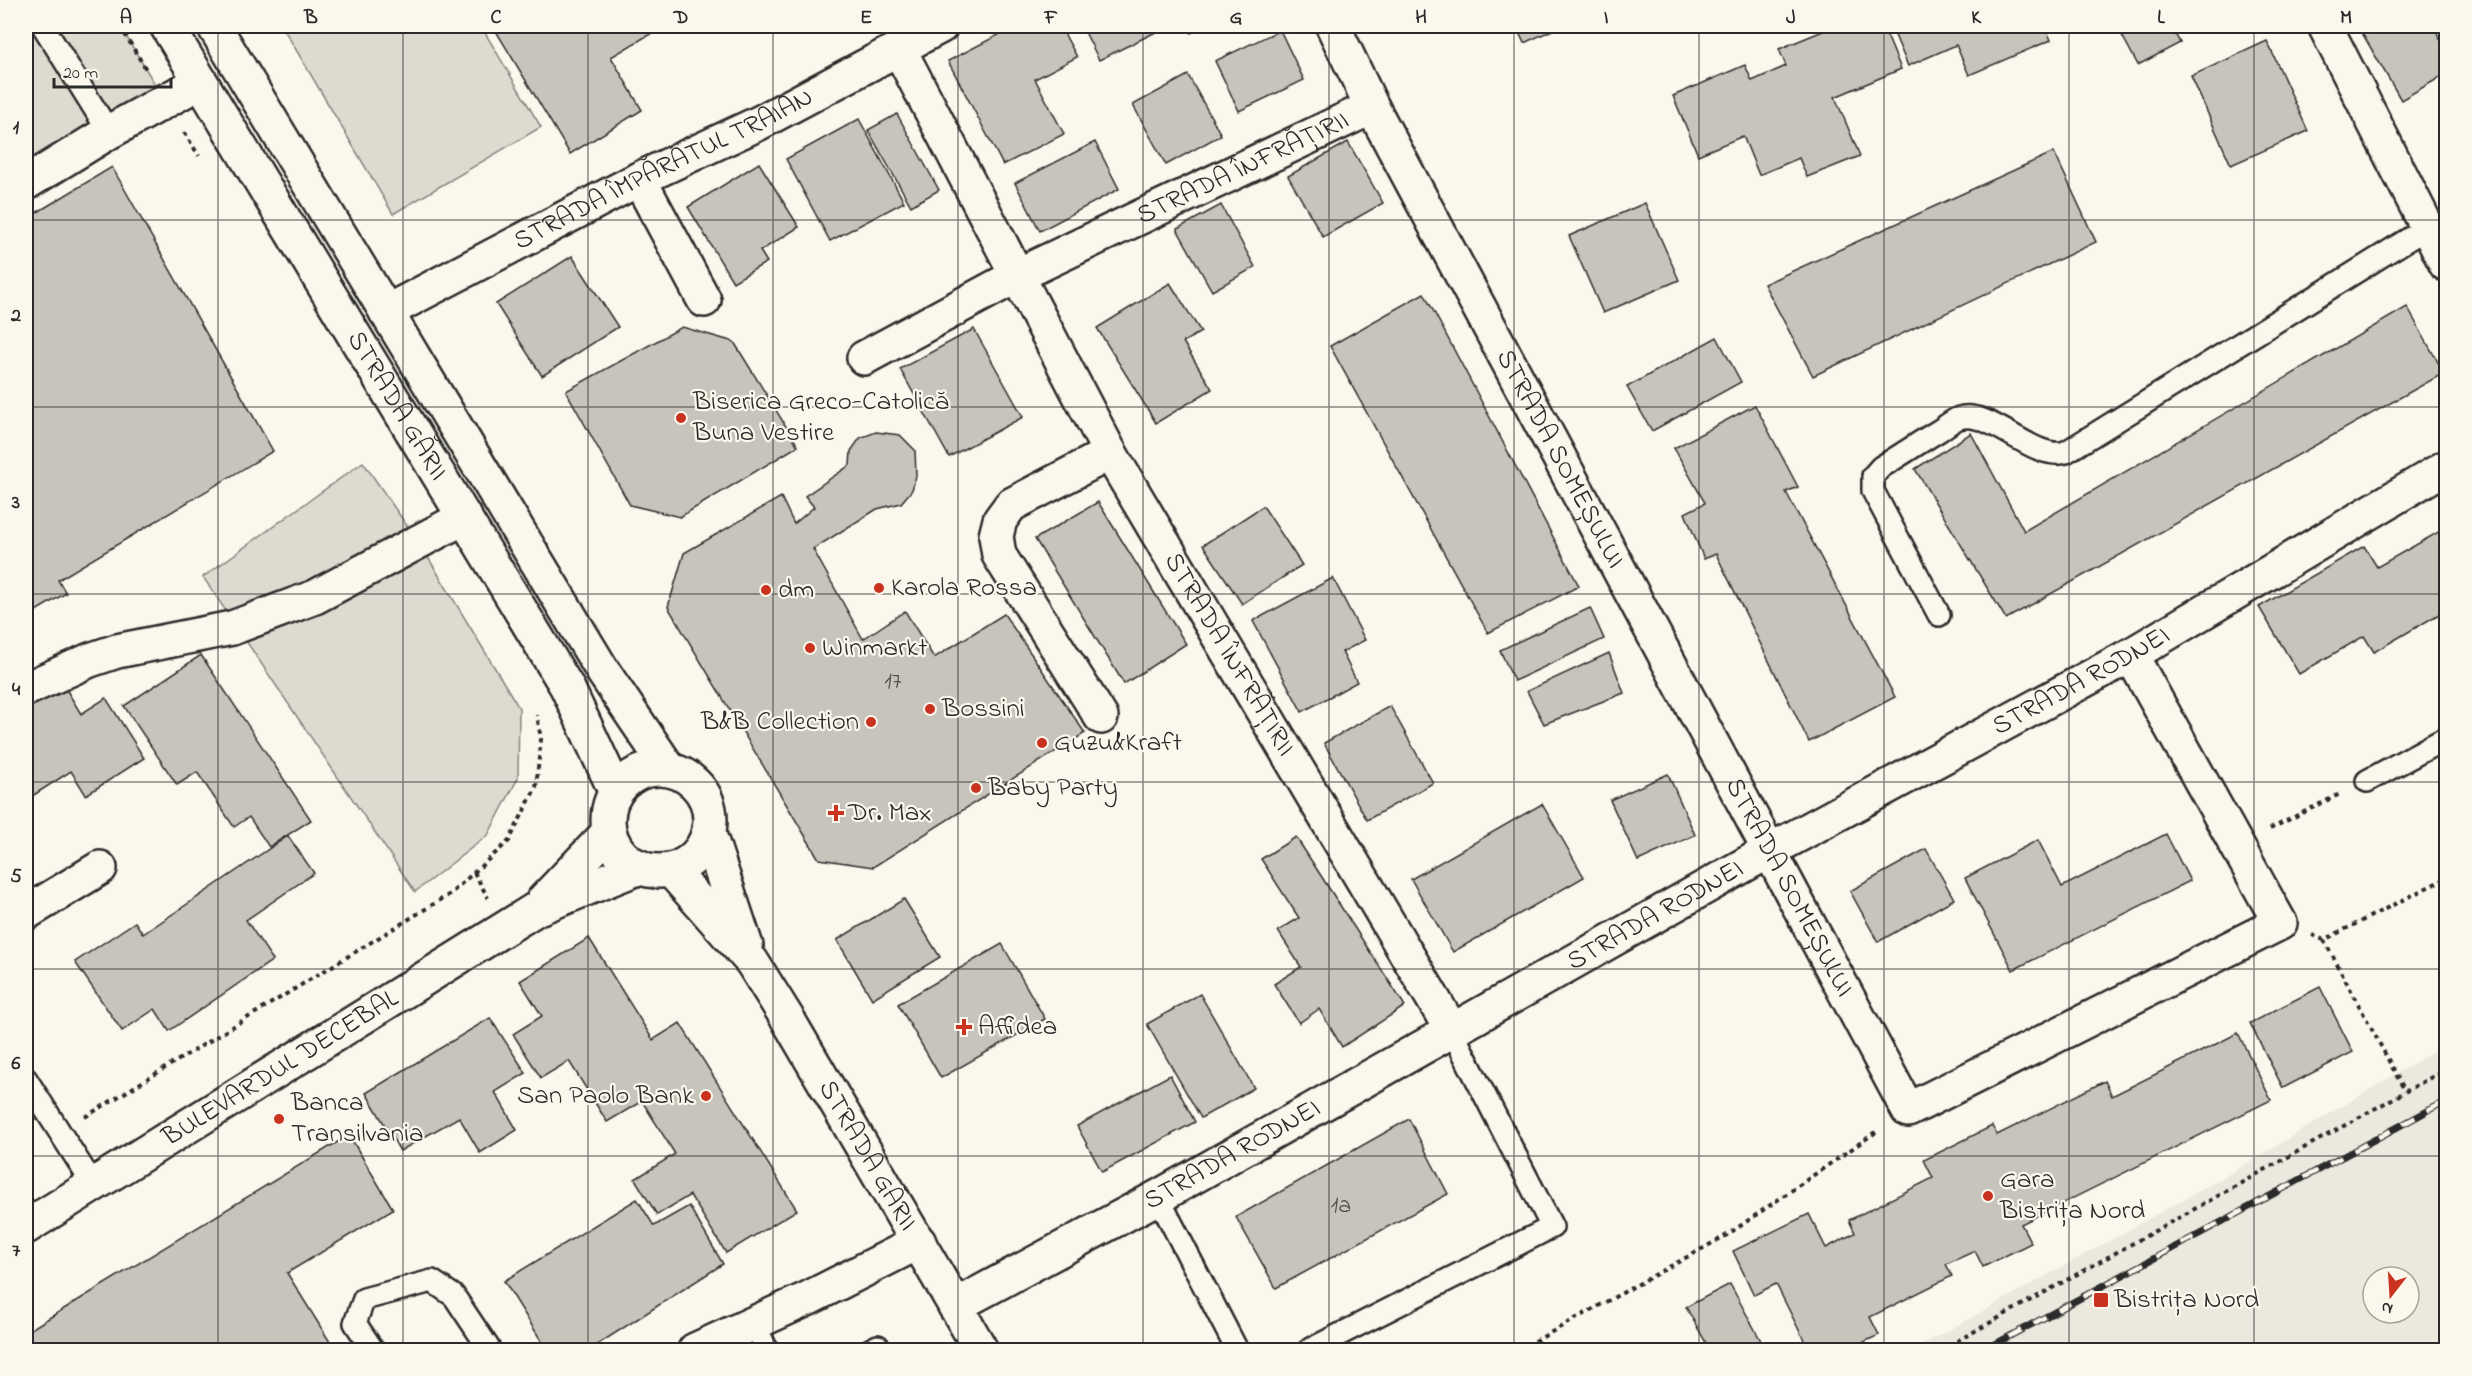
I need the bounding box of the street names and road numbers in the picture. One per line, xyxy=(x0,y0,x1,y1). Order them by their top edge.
street label: STRADA ÎMPĂRATUL TRAIAN xyxy=(507,78,820,261)
street label: STRADA ÎNFRĂȚIRII xyxy=(1130,101,1356,235)
street label: STRADA GĂRII xyxy=(336,324,457,488)
street label: STRADA SOMEȘULUI xyxy=(1486,342,1635,575)
street label: STRADA ÎNFRĂȚIRII xyxy=(1154,545,1305,764)
street label: STRADA RODNEI xyxy=(1985,616,2178,746)
street label: STRADA SOMEȘULUI xyxy=(1715,771,1864,1004)
street label: STRADA RODNEI xyxy=(1560,850,1751,981)
street label: BULEVARDUL DECEBAL xyxy=(154,980,406,1157)
street label: STRADA GĂRII xyxy=(808,1073,927,1238)
street label: STRADA RODNEI xyxy=(1137,1089,1328,1220)

